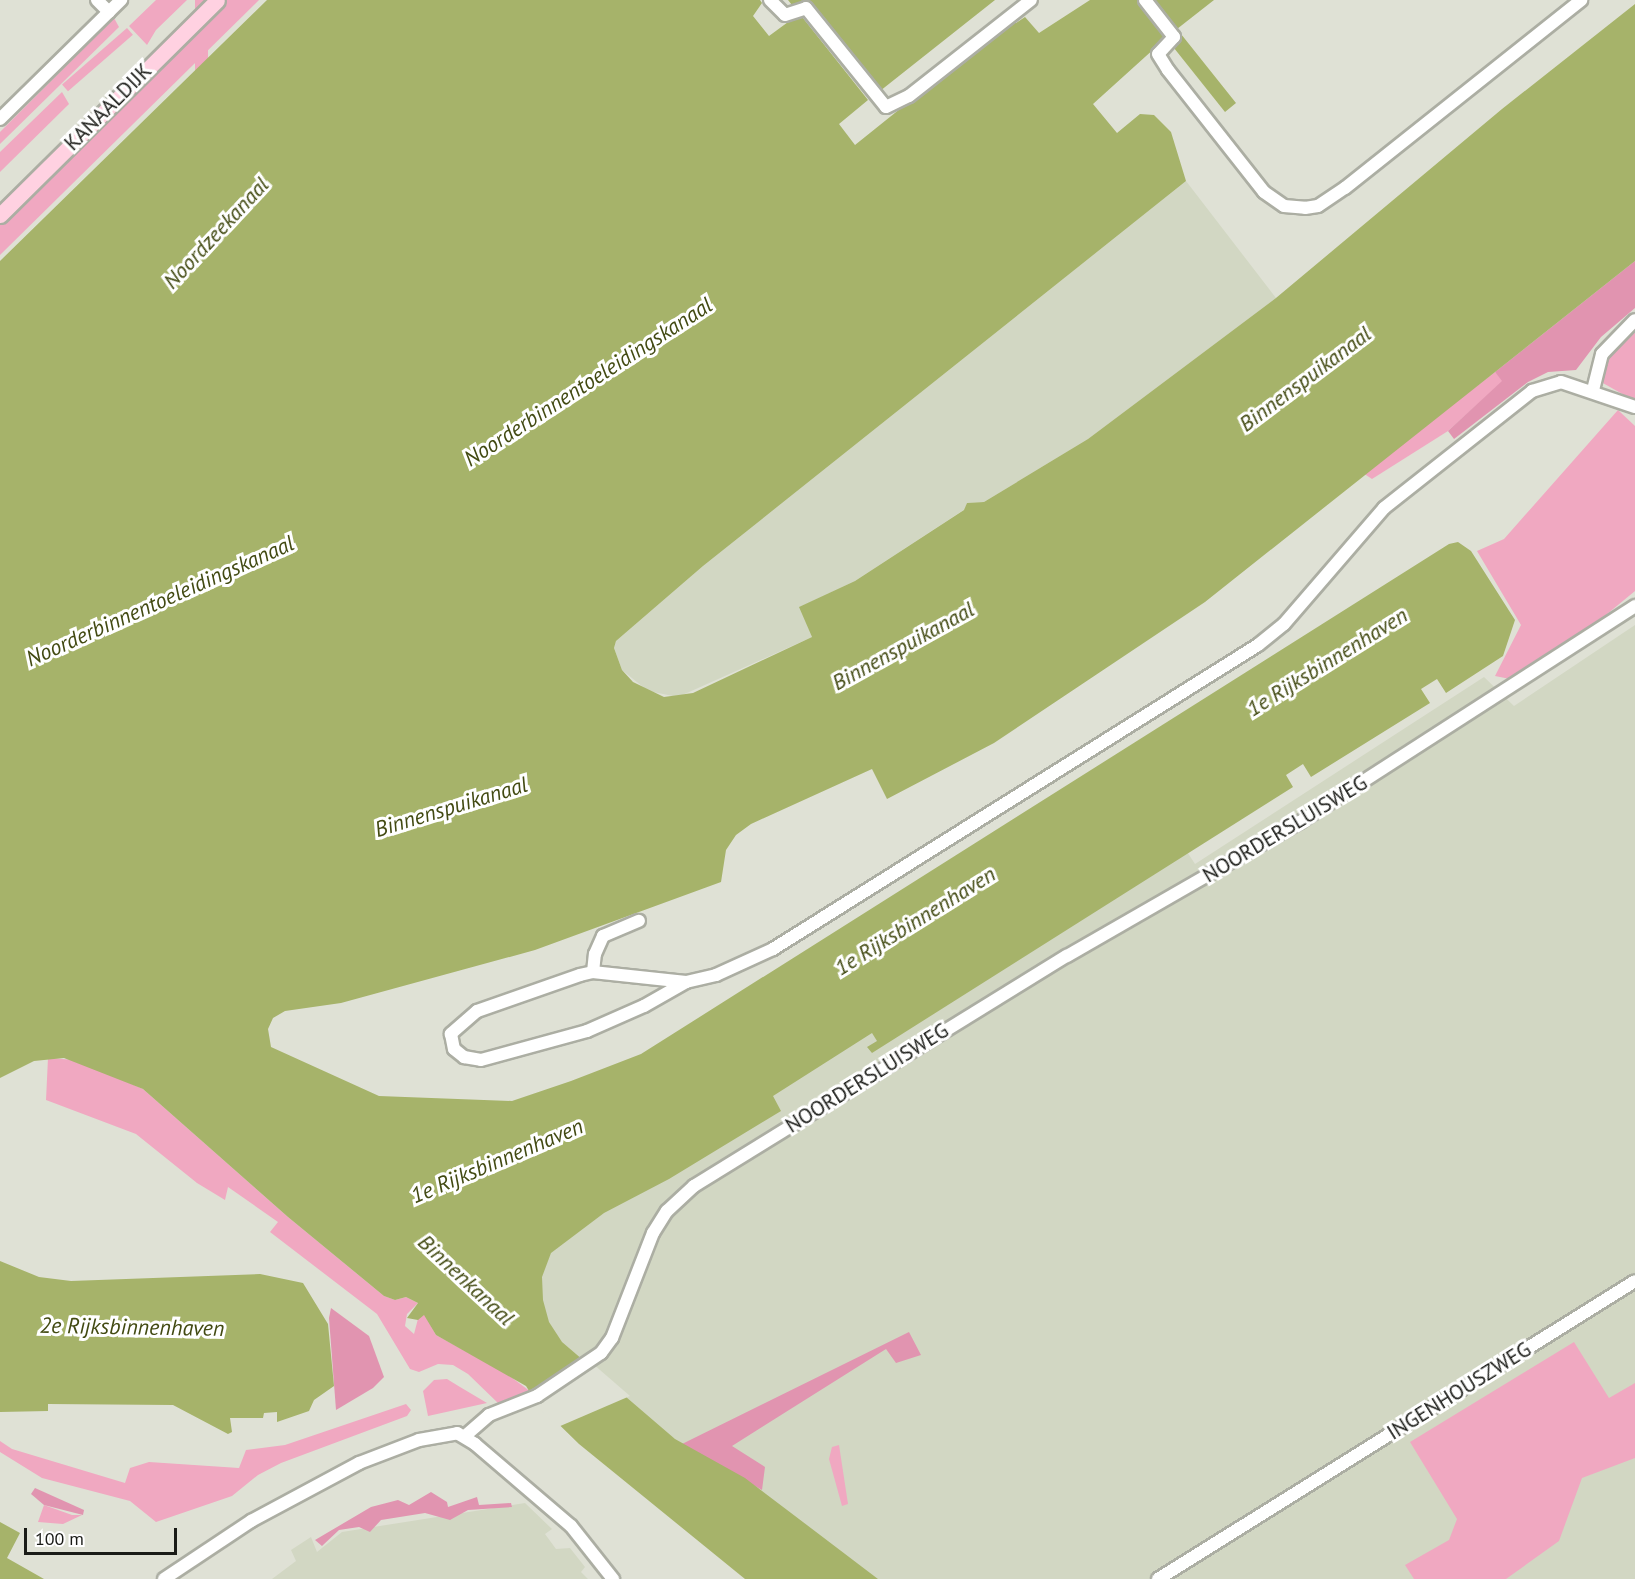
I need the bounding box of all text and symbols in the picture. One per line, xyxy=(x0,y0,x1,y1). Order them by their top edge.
street label: KANAALDIJK xyxy=(59,58,157,156)
water label: Noordzeekanaal xyxy=(158,172,274,294)
water label: Noorderbinnentoeleidingskanaal xyxy=(459,292,717,472)
water label: Binnenspuikanaal xyxy=(1234,321,1376,437)
water label: Noorderbinnentoeleidingskanaal xyxy=(22,530,298,672)
water label: Binnenspuikanaal xyxy=(827,596,979,696)
water label: 1e Rijksbinnenhaven xyxy=(1242,602,1412,722)
street label: NOORDERSLUISWEG xyxy=(1198,770,1372,888)
water label: Binnenspuikanaal xyxy=(371,771,531,843)
water label: 1e Rijksbinnenhaven xyxy=(830,861,1000,981)
street label: NOORDERSLUISWEG xyxy=(781,1018,953,1138)
water label: 1e Rijksbinnenhaven xyxy=(407,1113,587,1209)
water label: Binnenkanaal xyxy=(413,1229,519,1331)
water label: 2e Rijksbinnenhaven xyxy=(39,1312,225,1342)
street label: INGENHOUSZWEG xyxy=(1382,1337,1536,1445)
scale bar xyxy=(27,1516,180,1554)
text: 100 m xyxy=(35,1527,84,1550)

